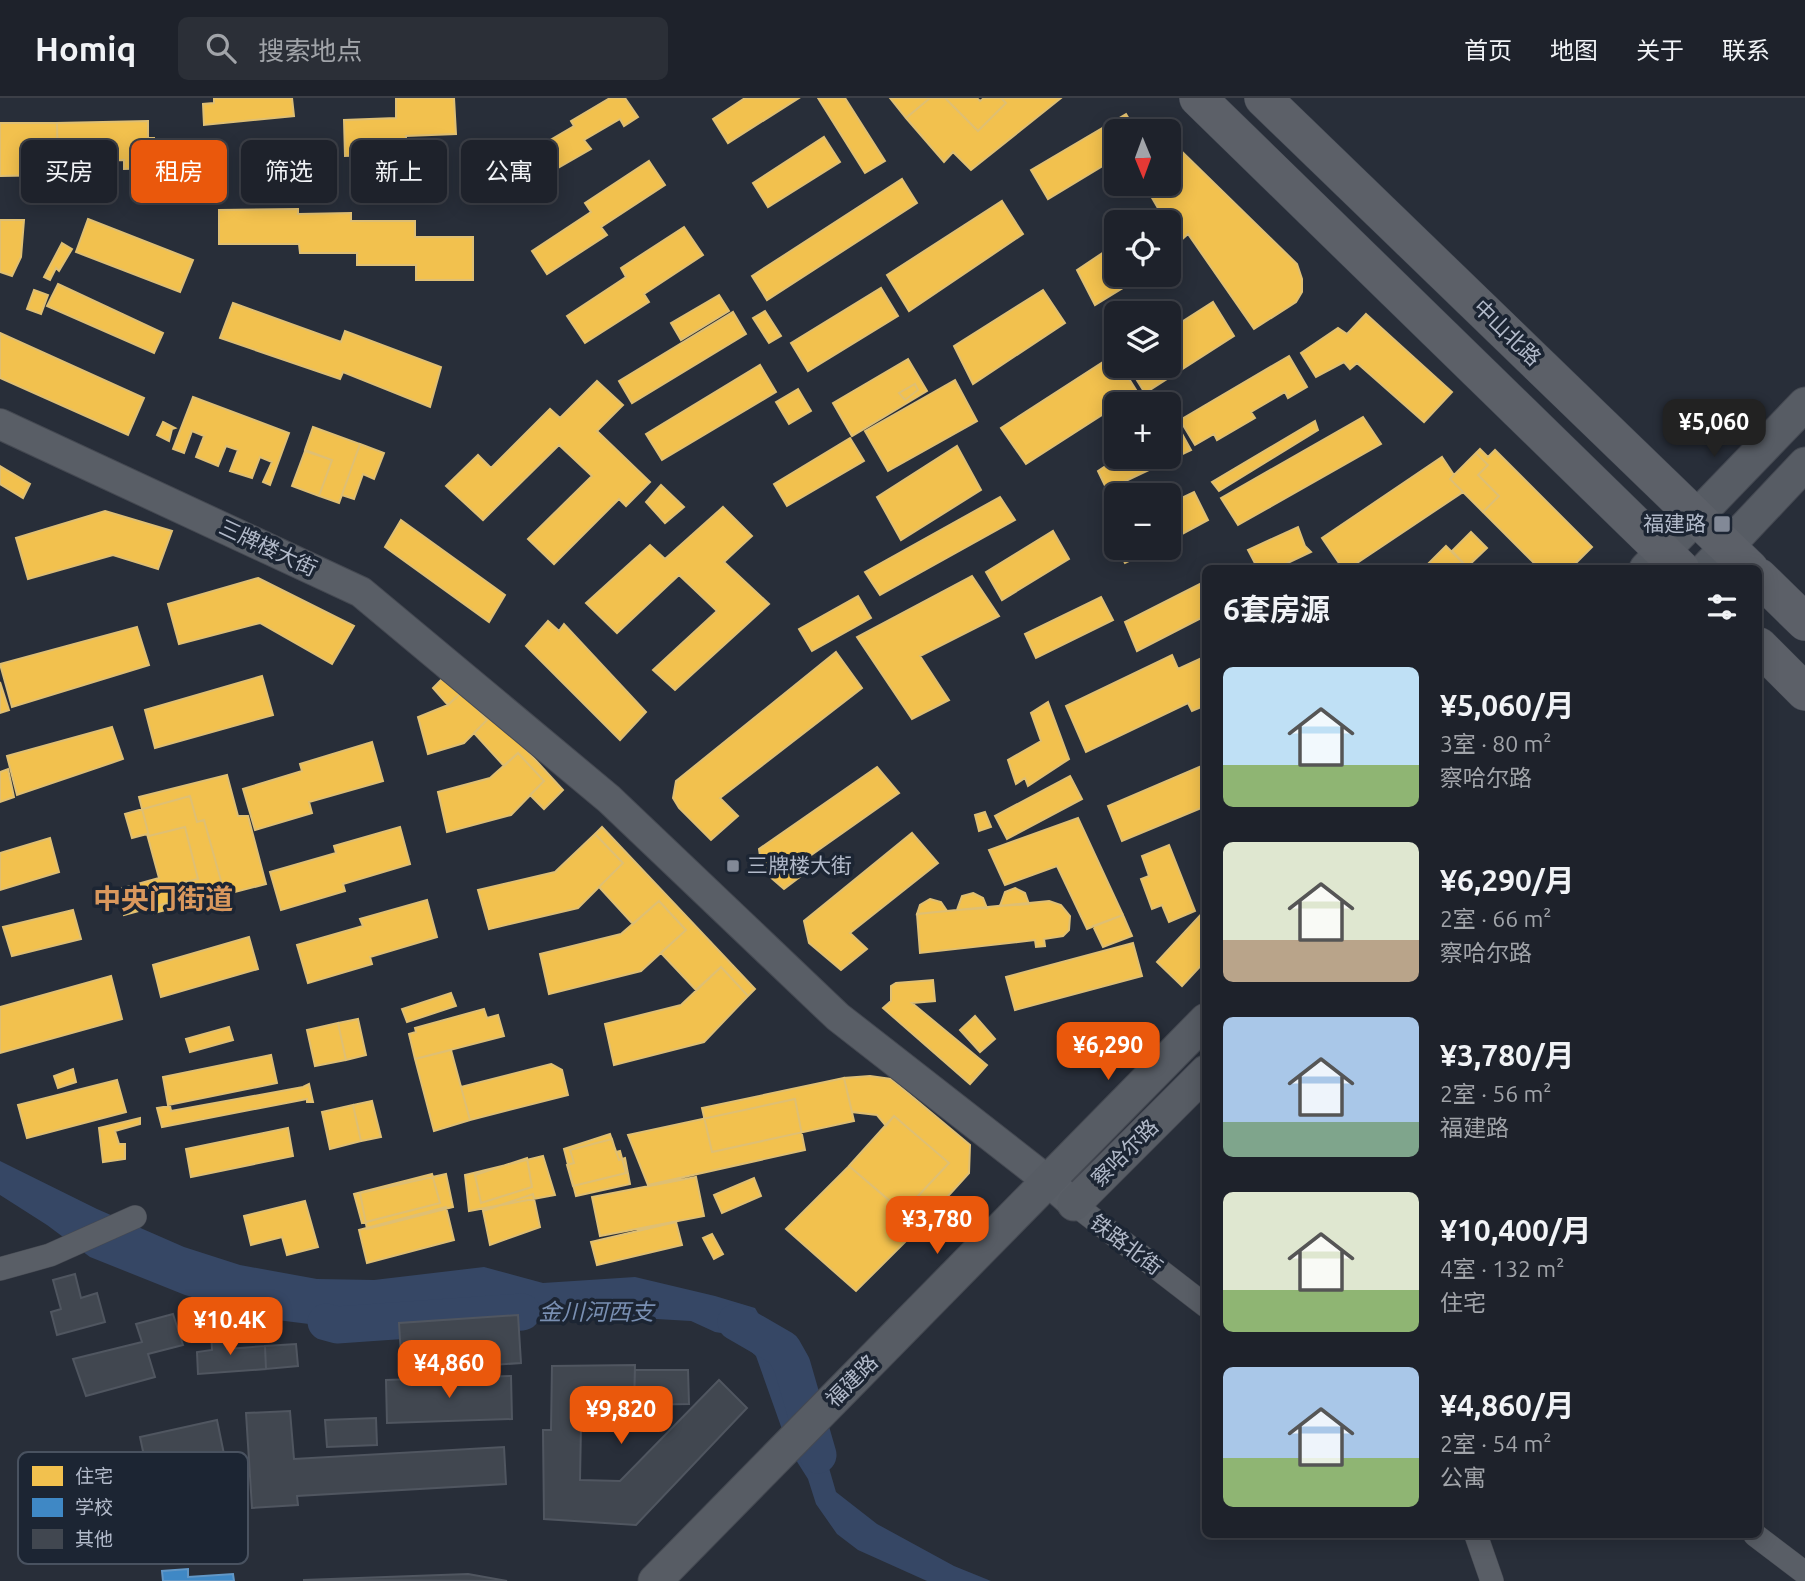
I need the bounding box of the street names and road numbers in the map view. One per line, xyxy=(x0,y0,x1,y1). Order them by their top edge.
street label: 中山北路 xyxy=(1469,294,1546,370)
street label: 三牌楼大街 xyxy=(216,514,321,580)
street label: 察哈尔路 xyxy=(1086,1114,1162,1190)
street label: 铁路北街 xyxy=(1086,1209,1167,1279)
street label: 福建路 xyxy=(821,1350,882,1411)

